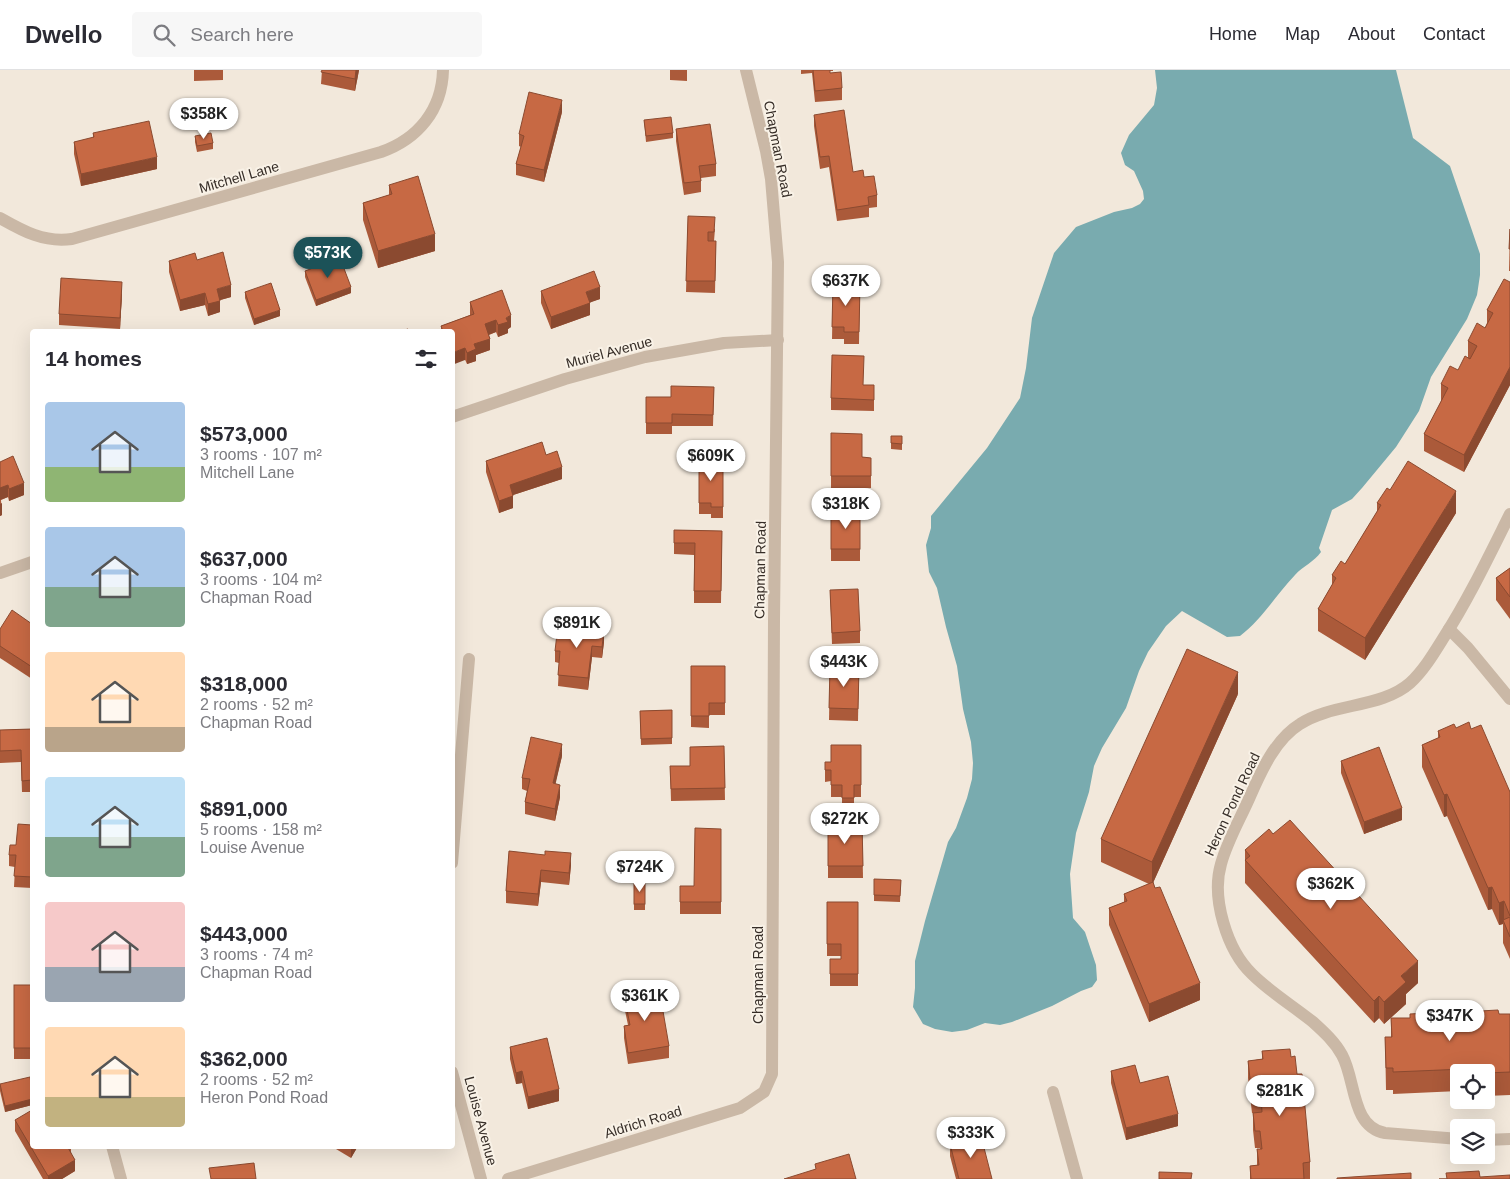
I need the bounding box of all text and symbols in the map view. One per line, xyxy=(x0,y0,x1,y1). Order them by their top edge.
search box xyxy=(132,12,482,57)
text: Dwello xyxy=(25,21,102,48)
icon: search xyxy=(150,21,178,49)
text: Search here xyxy=(190,24,294,45)
text: Home xyxy=(1209,24,1257,44)
text: Map xyxy=(1285,24,1320,44)
text: About xyxy=(1348,24,1395,44)
text: Contact xyxy=(1423,24,1485,44)
pin: $358K xyxy=(169,98,239,140)
street label: Chapman Road xyxy=(761,99,795,199)
text: $358K xyxy=(180,105,228,122)
street label: Mitchell Lane xyxy=(197,158,281,196)
pin: $573K xyxy=(293,236,363,279)
text: $573K xyxy=(304,244,352,261)
pin: $637K xyxy=(811,264,881,307)
text: $637K xyxy=(822,272,870,289)
street label: Muriel Avenue xyxy=(564,333,654,371)
icon: filters xyxy=(412,345,440,373)
text: 14 homes xyxy=(45,347,142,370)
icon: home xyxy=(85,422,145,482)
text: $573,000 xyxy=(200,422,288,445)
pin: $609K xyxy=(676,440,746,482)
text: 3 rooms · 107 m² xyxy=(200,446,322,463)
text: $609K xyxy=(687,447,735,464)
text: Mitchell Lane xyxy=(200,464,294,481)
pin: $318K xyxy=(811,488,881,530)
text: $318K xyxy=(822,495,870,512)
street label: Chapman Road xyxy=(751,521,769,619)
icon: home xyxy=(85,547,145,607)
text: $637,000 xyxy=(200,547,288,570)
text: 3 rooms · 104 m² xyxy=(200,571,322,588)
text: Chapman Road xyxy=(200,589,312,606)
pin: $891K xyxy=(542,606,612,649)
text: $891K xyxy=(553,614,601,631)
pin: $443K xyxy=(809,646,879,688)
text: $443K xyxy=(820,653,868,670)
icon: home xyxy=(85,672,145,732)
text: $318,000 xyxy=(200,672,288,695)
text: 2 rooms · 52 m² xyxy=(200,696,313,713)
text: Chapman Road xyxy=(200,714,312,731)
street label: Heron Pond Road xyxy=(1201,750,1263,858)
icon: home xyxy=(85,797,145,857)
text: $891,000 xyxy=(200,797,288,820)
pin: $272K xyxy=(810,802,880,845)
text: $272K xyxy=(821,810,869,827)
text: 5 rooms · 158 m² xyxy=(200,821,322,838)
text: Louise Avenue xyxy=(200,839,305,856)
pin: $724K xyxy=(605,850,675,893)
text: $724K xyxy=(616,858,664,875)
pin: $362K xyxy=(1296,868,1366,910)
text: $362K xyxy=(1307,875,1355,892)
icon: home xyxy=(85,922,145,982)
text: $443,000 xyxy=(200,922,288,945)
street label: Chapman Road xyxy=(750,926,766,1024)
text: 3 rooms · 74 m² xyxy=(200,946,313,963)
text: Chapman Road xyxy=(200,964,312,981)
pin: $361K xyxy=(610,980,680,1022)
text: $361K xyxy=(621,987,669,1004)
pin: $347K xyxy=(1415,1000,1485,1042)
text: $347K xyxy=(1426,1007,1474,1024)
icon: home xyxy=(85,1047,145,1107)
text: $362,000 xyxy=(200,1047,288,1070)
map controls xyxy=(1450,1064,1495,1164)
button: locate xyxy=(1450,1064,1495,1109)
text: 2 rooms · 52 m² xyxy=(200,1071,313,1088)
pin: $281K xyxy=(1245,1074,1315,1117)
street label: Louise Avenue xyxy=(461,1075,501,1168)
text: $281K xyxy=(1256,1082,1304,1099)
text: Heron Pond Road xyxy=(200,1089,328,1106)
street label: Aldrich Road xyxy=(602,1103,684,1141)
pin: $333K xyxy=(936,1116,1006,1159)
button: layers xyxy=(1450,1119,1495,1164)
text: $333K xyxy=(947,1124,995,1141)

